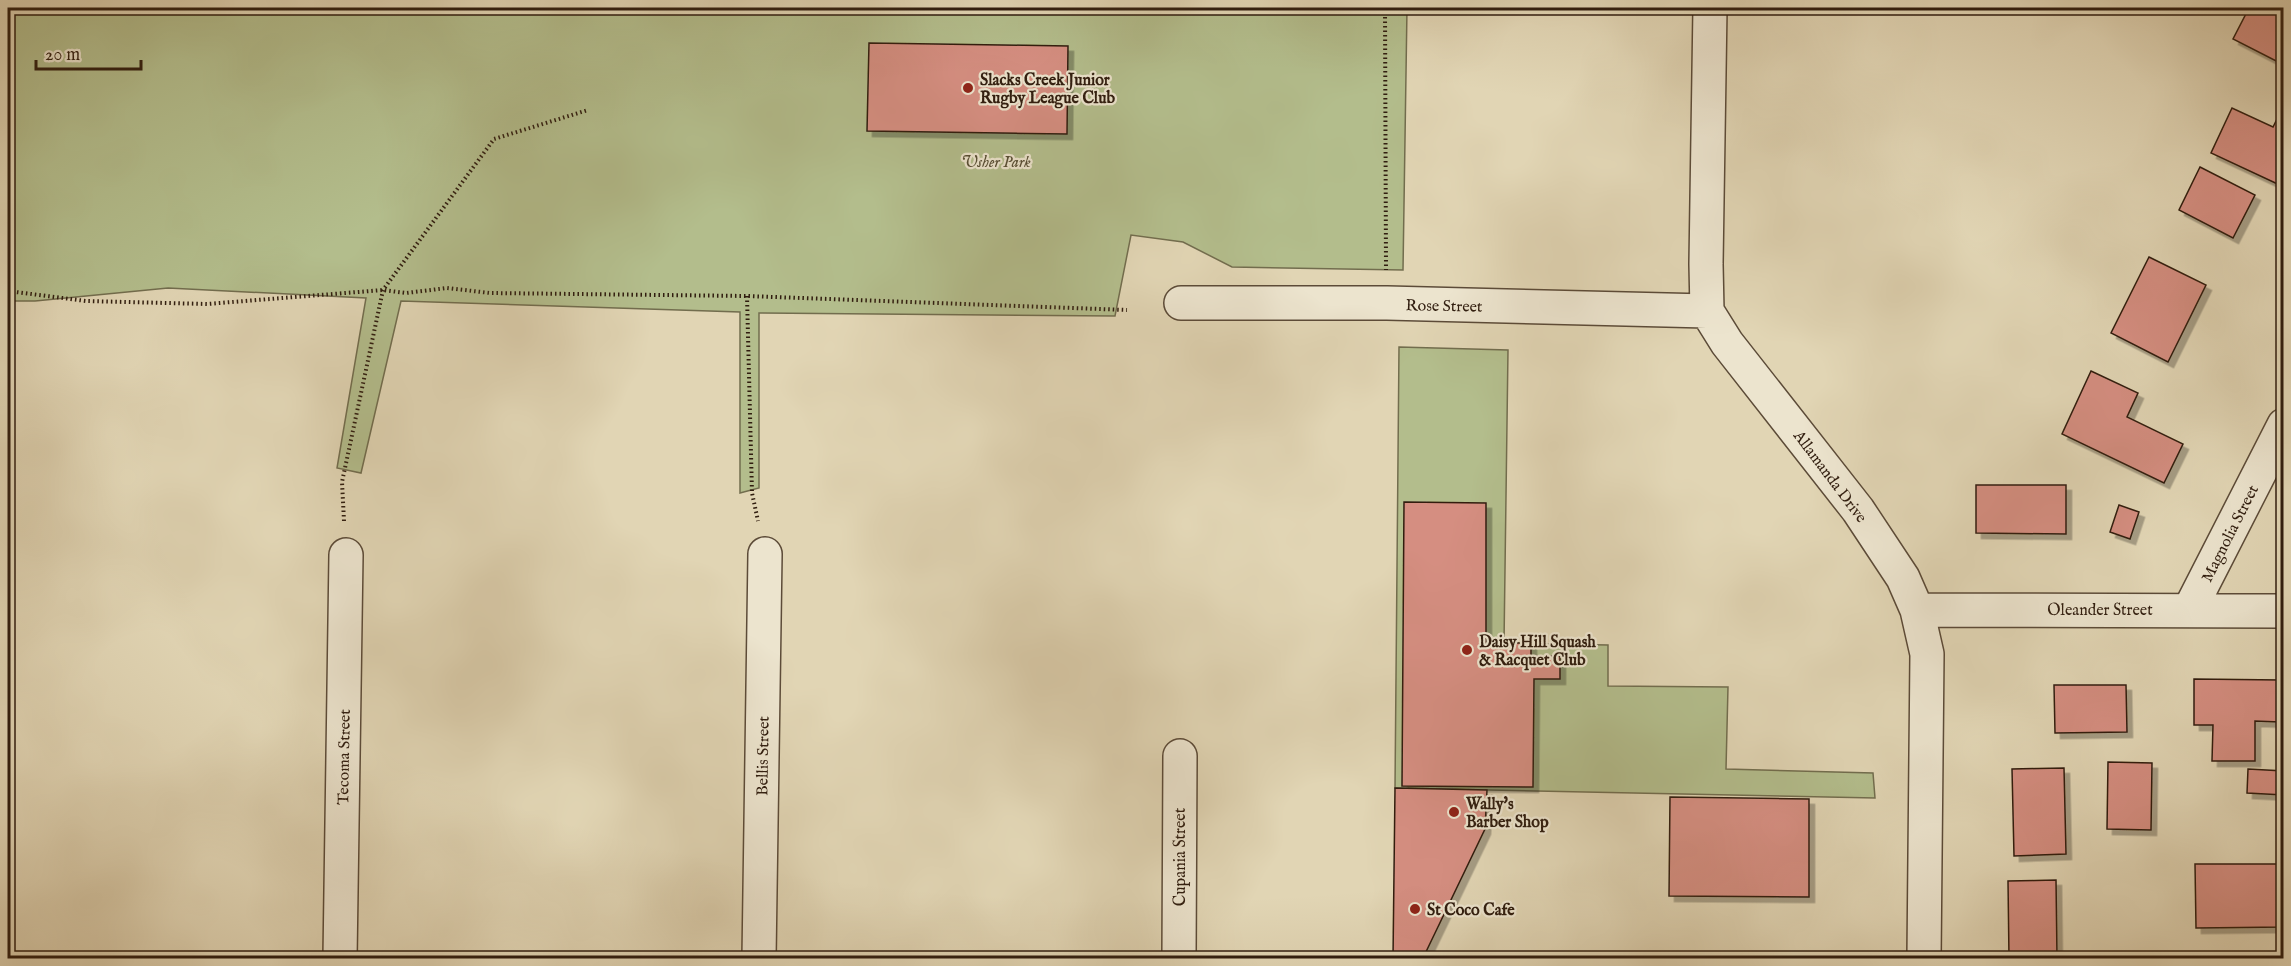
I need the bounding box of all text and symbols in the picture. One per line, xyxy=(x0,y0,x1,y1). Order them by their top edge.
scale bar xyxy=(36,33,141,71)
text: 20 m xyxy=(45,44,80,67)
place label: Slacks Creek Junior Rugby League Club xyxy=(980,71,1115,109)
marker: Slacks Creek Junior Rugby League Club xyxy=(961,81,975,95)
park label: Usher Park xyxy=(961,153,1031,173)
street label: Rose Street xyxy=(1405,296,1483,318)
street label: Allamanda Drive xyxy=(1788,426,1871,527)
street label: Magnolia Street xyxy=(2198,481,2264,586)
street label: Oleander Street xyxy=(2047,601,2153,621)
place label: Daisy Hill Squash & Racquet Club xyxy=(1479,633,1596,671)
marker: Daisy Hill Squash & Racquet Club xyxy=(1460,643,1474,657)
street label: Tecoma Street xyxy=(334,709,356,805)
street label: Bellis Street xyxy=(753,715,775,796)
place label: Wally's Barber Shop xyxy=(1465,795,1549,833)
marker: Wally's Barber Shop xyxy=(1447,805,1461,819)
street label: Cupania Street xyxy=(1171,807,1191,906)
place label: St Coco Cafe xyxy=(1427,901,1515,921)
marker: St Coco Cafe xyxy=(1408,902,1422,916)

